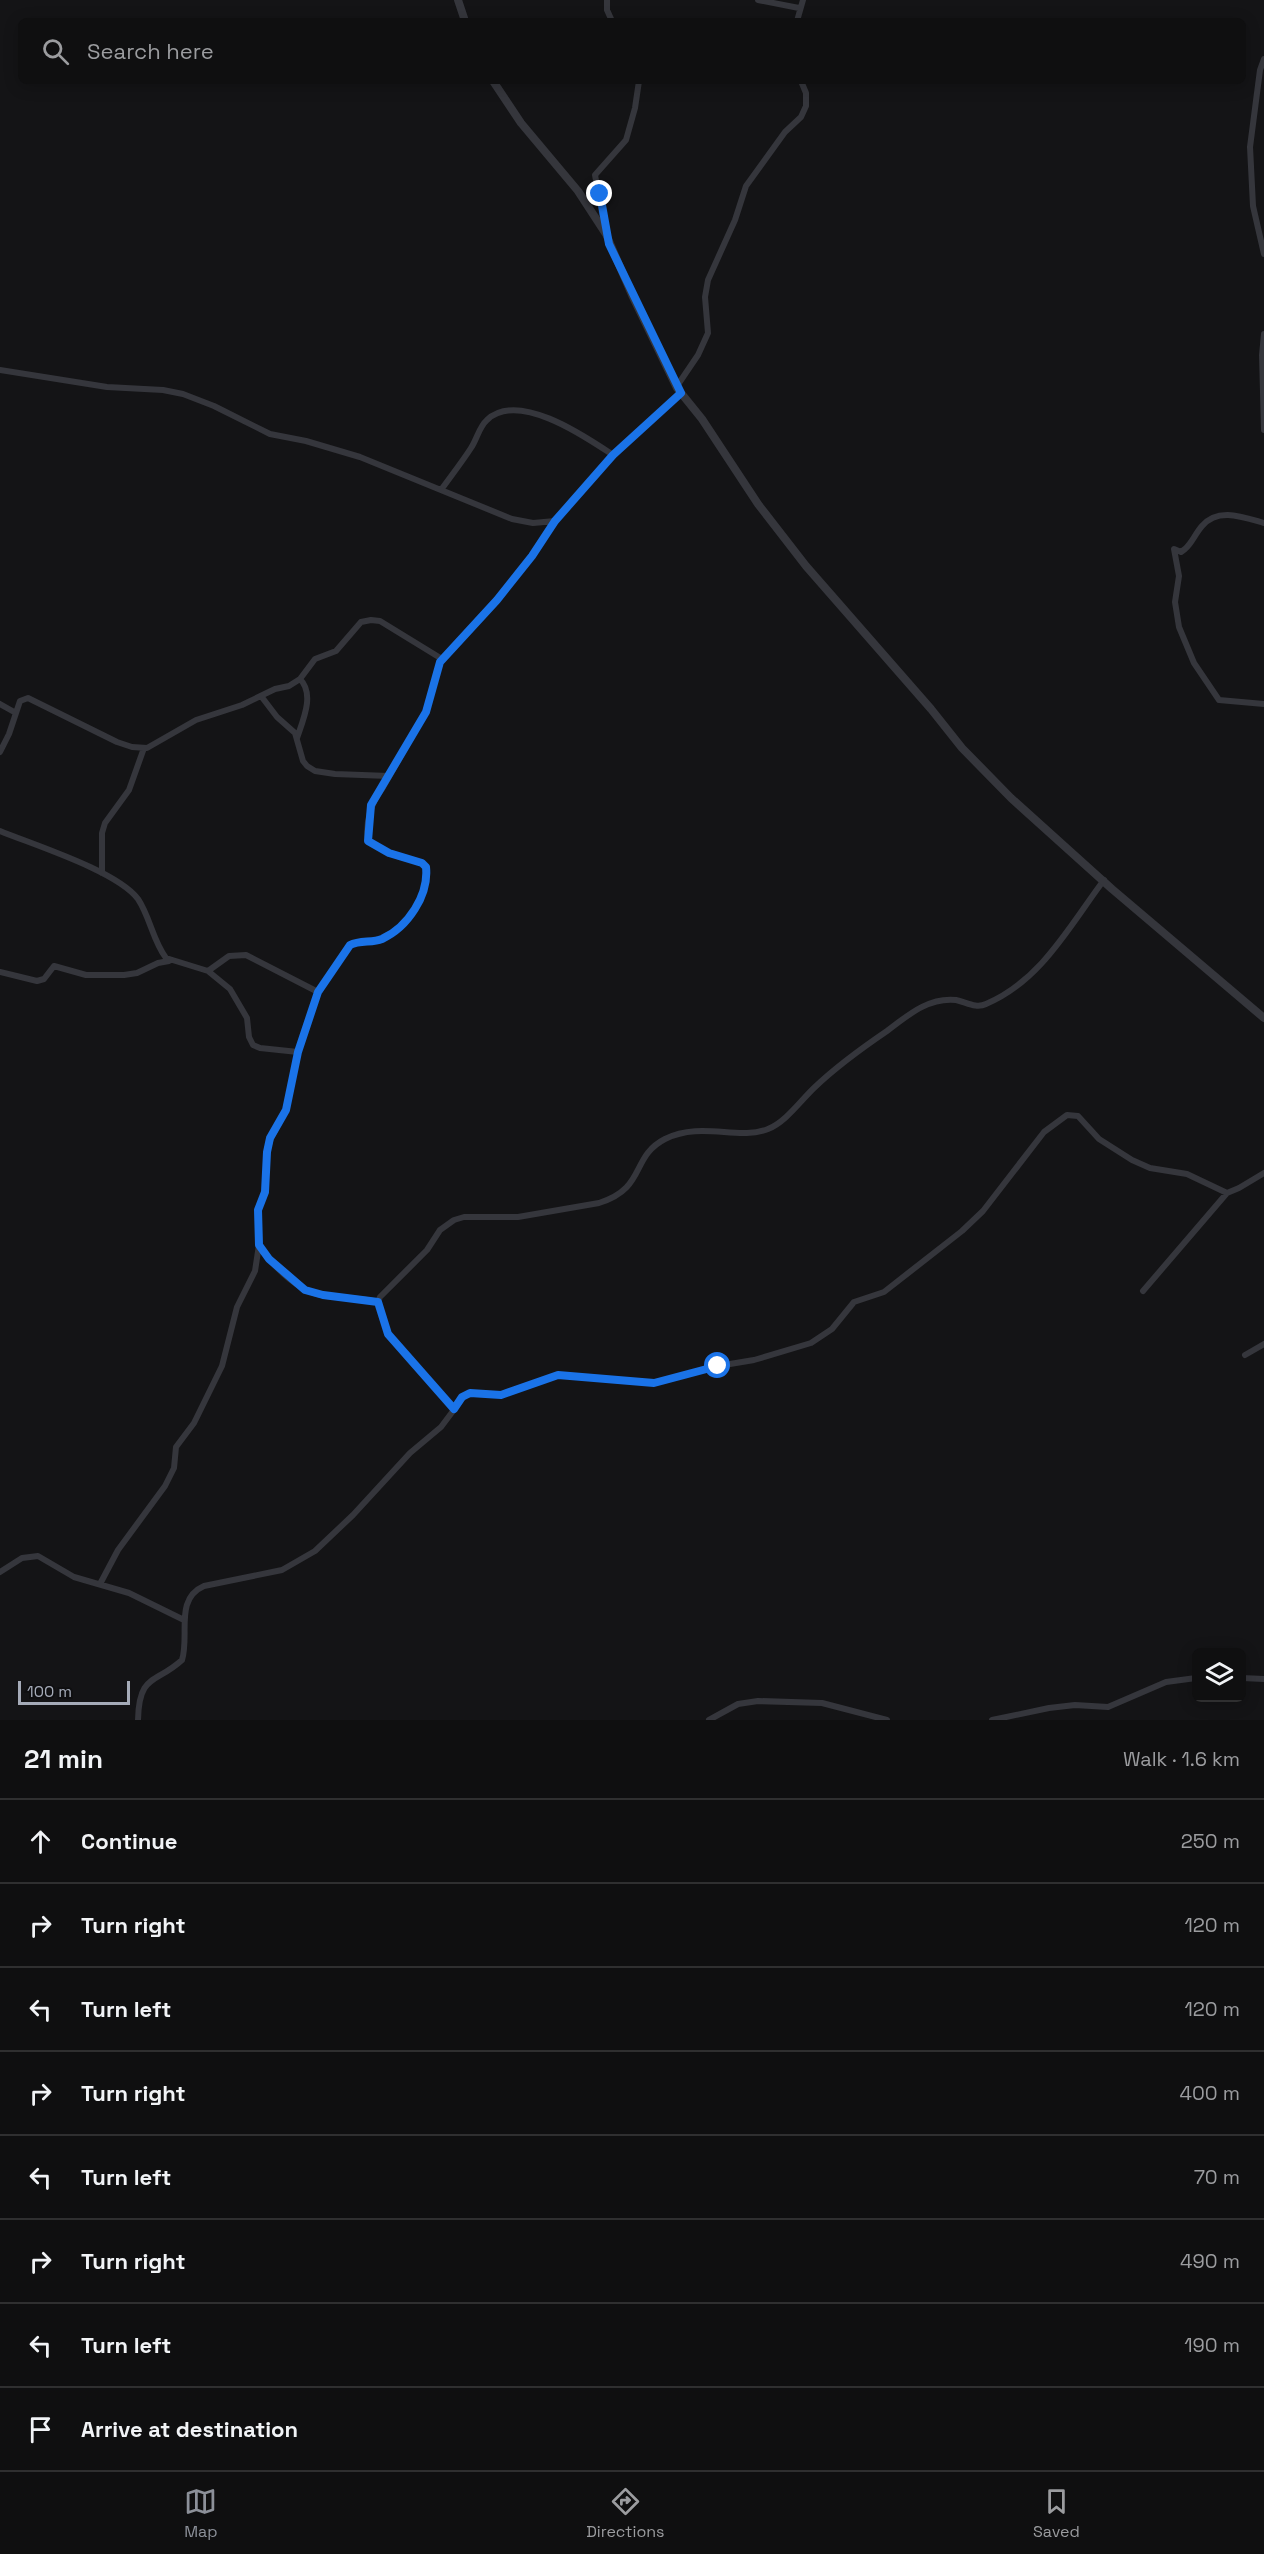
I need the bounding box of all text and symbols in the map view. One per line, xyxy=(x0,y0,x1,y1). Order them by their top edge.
search box xyxy=(18,18,1246,84)
icon: search xyxy=(39,35,72,68)
text: Search here xyxy=(87,37,214,65)
route end xyxy=(586,180,612,206)
route start xyxy=(704,1352,730,1378)
map controls xyxy=(1192,1648,1246,1702)
button: layers xyxy=(1192,1648,1246,1702)
scale bar xyxy=(18,1678,130,1706)
text: 100 m xyxy=(27,1681,72,1702)
text: 21 min xyxy=(24,1742,103,1776)
text: Walk · 1.6 km xyxy=(1123,1746,1240,1772)
icon: ahead xyxy=(24,1825,57,1858)
text: Continue xyxy=(81,1827,177,1855)
text: 250 m xyxy=(1181,1828,1240,1854)
icon: right xyxy=(24,1909,57,1942)
text: Turn right xyxy=(81,1911,186,1939)
text: 120 m xyxy=(1184,1912,1240,1938)
icon: left xyxy=(24,1993,57,2026)
text: Turn left xyxy=(81,1995,171,2023)
text: 120 m xyxy=(1184,1996,1240,2022)
icon: right xyxy=(24,2077,57,2110)
text: Turn right xyxy=(81,2079,186,2107)
text: 400 m xyxy=(1180,2080,1240,2106)
icon: left xyxy=(24,2161,57,2194)
text: Turn left xyxy=(81,2163,171,2191)
text: 70 m xyxy=(1194,2164,1240,2190)
icon: right xyxy=(24,2245,57,2278)
text: Turn right xyxy=(81,2247,186,2275)
text: 490 m xyxy=(1180,2248,1240,2274)
icon: left xyxy=(24,2329,57,2362)
text: Turn left xyxy=(81,2331,171,2359)
text: 190 m xyxy=(1184,2332,1240,2358)
icon: arrive xyxy=(24,2413,57,2446)
text: Arrive at destination xyxy=(81,2415,298,2443)
tab: Map xyxy=(184,2485,218,2542)
tab: Directions xyxy=(586,2485,665,2542)
tab: Saved xyxy=(1033,2485,1080,2542)

